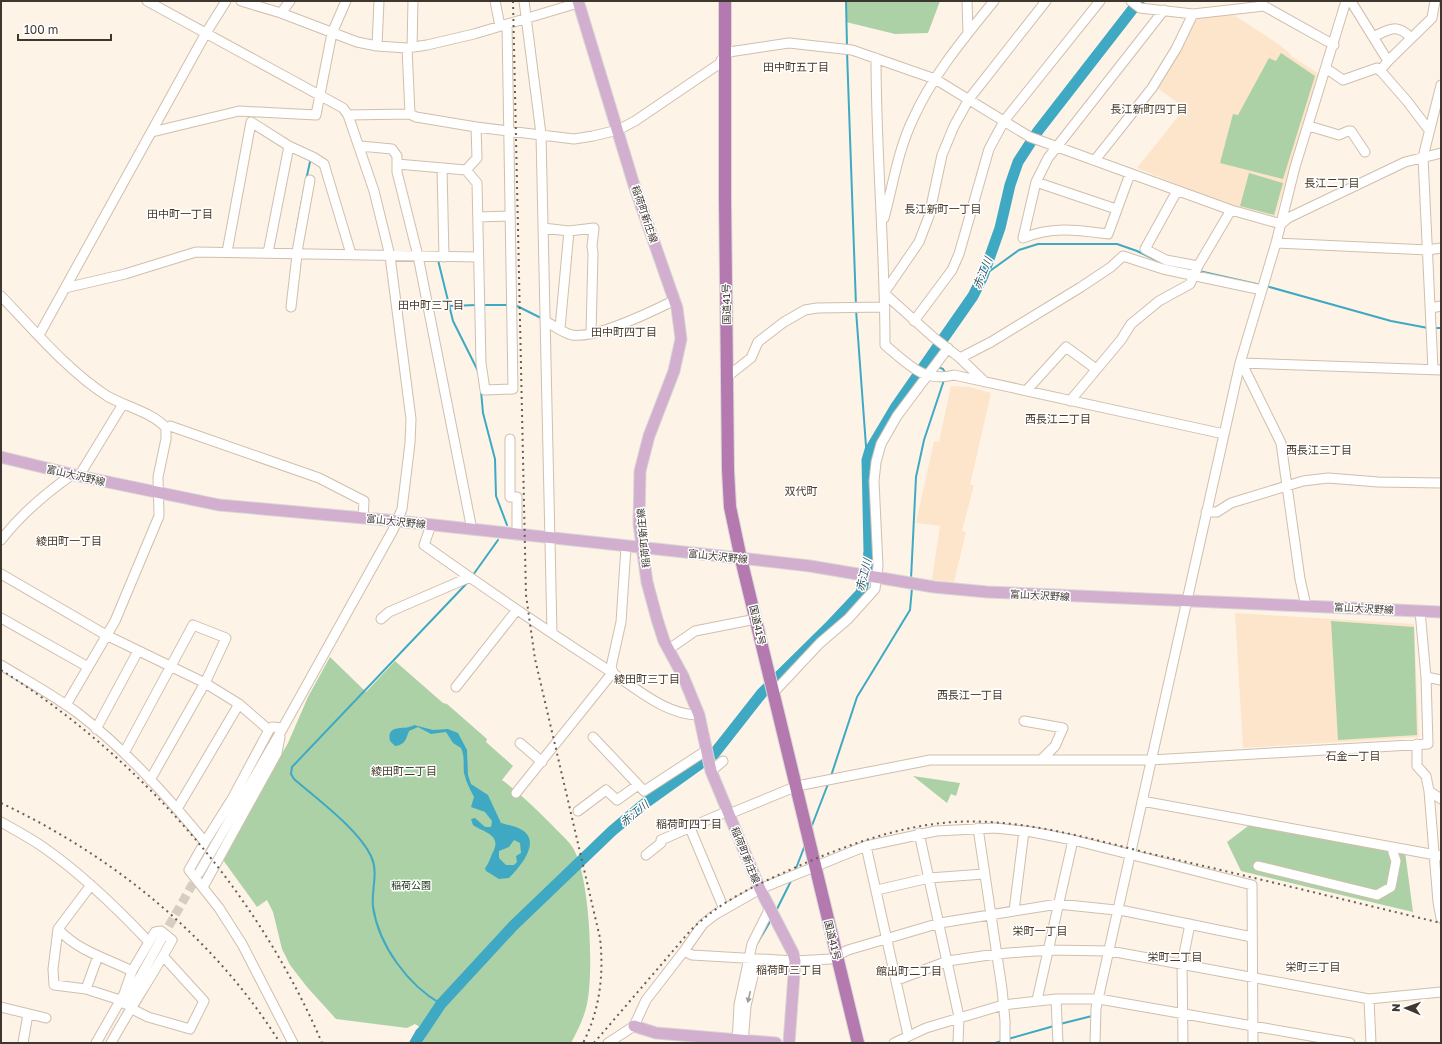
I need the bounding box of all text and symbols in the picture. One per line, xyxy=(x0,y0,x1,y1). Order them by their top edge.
scale bar xyxy=(18,16,111,42)
text: 100 m xyxy=(24,22,58,37)
district label: 田中町五丁目 xyxy=(763,60,829,73)
district label: 長江新町四丁目 xyxy=(1111,102,1188,115)
district label: 長江二丁目 xyxy=(1305,176,1360,189)
street label: 稲荷町新庄線 xyxy=(630,184,660,244)
district label: 長江新町一丁目 xyxy=(905,202,982,215)
district label: 田中町一丁目 xyxy=(147,207,213,220)
water label: 赤江川 xyxy=(970,254,995,291)
street label: 国道41号 xyxy=(720,283,732,325)
district label: 田中町三丁目 xyxy=(398,298,464,311)
district label: 田中町四丁目 xyxy=(591,325,657,338)
district label: 西長江二丁目 xyxy=(1025,412,1091,425)
district label: 西長江三丁目 xyxy=(1286,443,1352,456)
street label: 富山大沢野線 xyxy=(45,462,107,488)
district label: 双代町 xyxy=(785,484,818,497)
street label: 稲荷町新庄線 xyxy=(634,508,652,568)
street label: 富山大沢野線 xyxy=(366,512,426,530)
district label: 綾田町一丁目 xyxy=(36,534,102,547)
street label: 富山大沢野線 xyxy=(688,547,748,565)
water label: 赤江川 xyxy=(853,556,874,593)
street label: 富山大沢野線 xyxy=(1010,587,1070,603)
street label: 富山大沢野線 xyxy=(1334,600,1394,616)
street label: 国道41号 xyxy=(748,604,768,646)
district label: 綾田町三丁目 xyxy=(614,672,680,685)
district label: 西長江一丁目 xyxy=(937,688,1003,701)
district label: 石金一丁目 xyxy=(1326,749,1381,762)
district label: 綾田町二丁目 xyxy=(371,764,437,777)
water label: 赤江川 xyxy=(617,797,652,828)
district label: 稲荷町四丁目 xyxy=(656,817,722,830)
street label: 稲荷町新庄線 xyxy=(729,825,763,885)
park label: 稲荷公園 xyxy=(391,879,431,891)
street label: 国道41号 xyxy=(822,919,844,961)
district label: 栄町一丁目 xyxy=(1013,924,1068,937)
district label: 栄町二丁目 xyxy=(1148,950,1203,963)
district label: 栄町三丁目 xyxy=(1286,960,1341,973)
district label: 稲荷町三丁目 xyxy=(756,963,822,976)
district label: 館出町二丁目 xyxy=(876,964,942,977)
north arrow xyxy=(1386,988,1426,1028)
one-way arrow xyxy=(745,991,751,1003)
text: N xyxy=(1389,1003,1402,1012)

